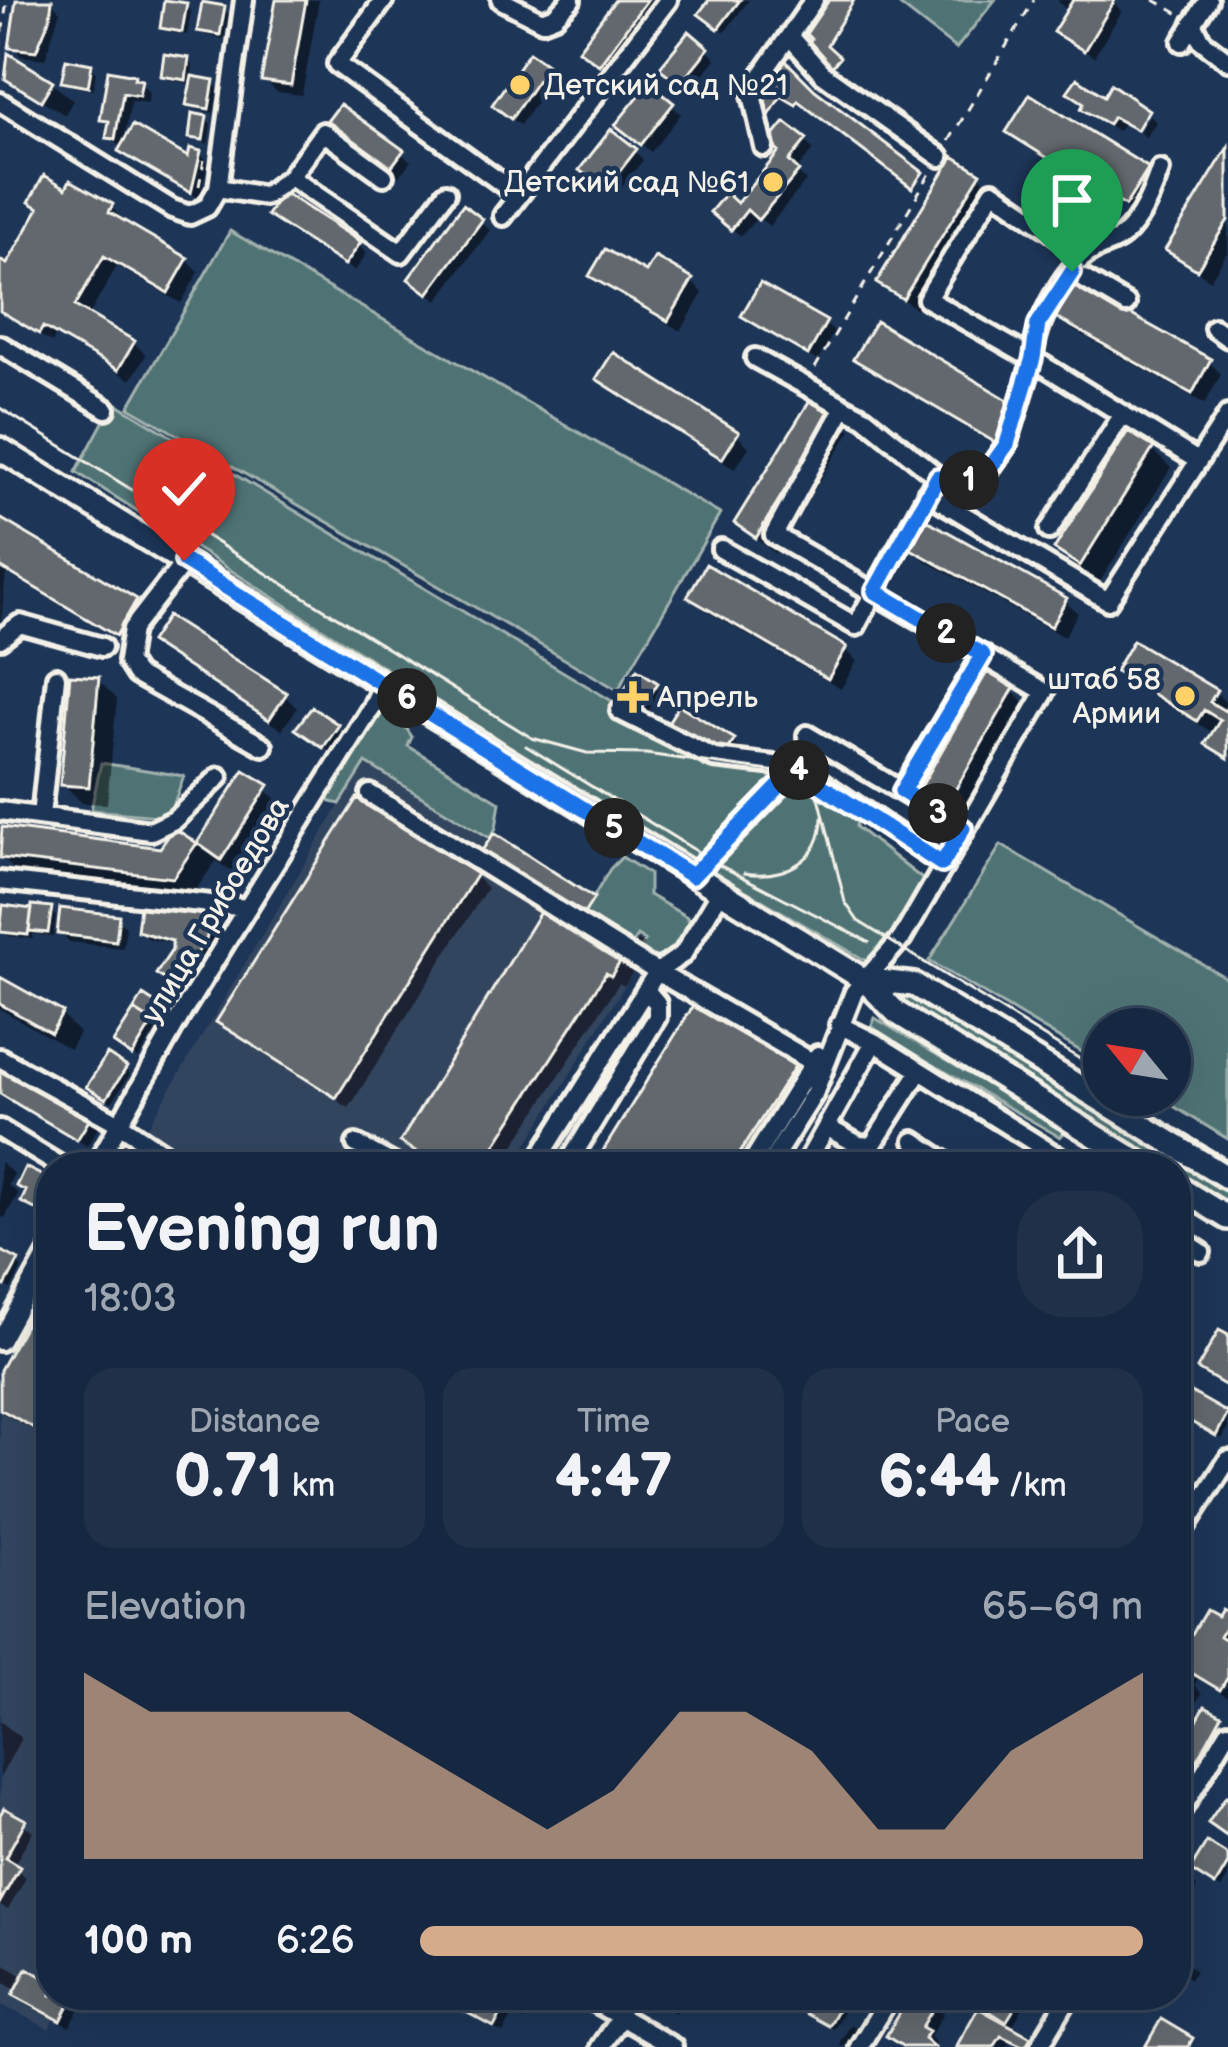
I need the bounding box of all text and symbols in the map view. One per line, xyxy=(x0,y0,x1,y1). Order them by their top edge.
place label: Детский сад №21 xyxy=(544,68,788,104)
marker: Детский сад №21 xyxy=(507,72,533,98)
pin xyxy=(1021,149,1123,272)
place label: Детский сад №61 xyxy=(504,165,749,201)
icon: arrive xyxy=(1039,167,1105,233)
marker: Детский сад №61 xyxy=(760,169,786,195)
pin xyxy=(133,438,235,561)
pin: 1 xyxy=(939,450,999,510)
icon: check xyxy=(151,456,217,522)
text: 1 xyxy=(962,460,976,500)
pin: 2 xyxy=(916,603,976,663)
text: 2 xyxy=(936,613,956,653)
place label: штаб 58 Армии xyxy=(1048,662,1161,732)
pin: 6 xyxy=(377,668,437,728)
text: 6 xyxy=(397,678,417,718)
place label: Апрель xyxy=(656,680,758,716)
marker: штаб 58 Армии xyxy=(1172,683,1198,709)
marker: Апрель xyxy=(620,684,646,710)
pin: 4 xyxy=(769,740,829,800)
text: 4 xyxy=(789,750,809,790)
pin: 3 xyxy=(908,783,968,843)
street label: улица Грибоедова xyxy=(134,791,298,1030)
text: 3 xyxy=(928,793,948,833)
pin: 5 xyxy=(584,798,644,858)
text: 5 xyxy=(604,808,624,848)
north arrow xyxy=(1083,1008,1191,1116)
map controls xyxy=(1083,1008,1191,1116)
text: Evening run xyxy=(84,1191,440,1270)
button: share xyxy=(1017,1191,1143,1317)
text: 18:03 xyxy=(84,1276,177,1323)
text: Distance xyxy=(189,1402,320,1442)
text: Time xyxy=(577,1402,650,1442)
text: Pace xyxy=(935,1402,1010,1442)
text: 0.71 xyxy=(174,1442,283,1514)
text: 4:47 xyxy=(554,1442,673,1514)
text: 6:44 xyxy=(878,1442,1000,1514)
text: km xyxy=(283,1466,335,1506)
text: /km xyxy=(1000,1466,1067,1506)
text: Elevation xyxy=(84,1584,247,1631)
text: 65–69 m xyxy=(982,1584,1143,1631)
text: 100 m xyxy=(84,1918,193,1965)
text: 6:26 xyxy=(276,1918,355,1965)

